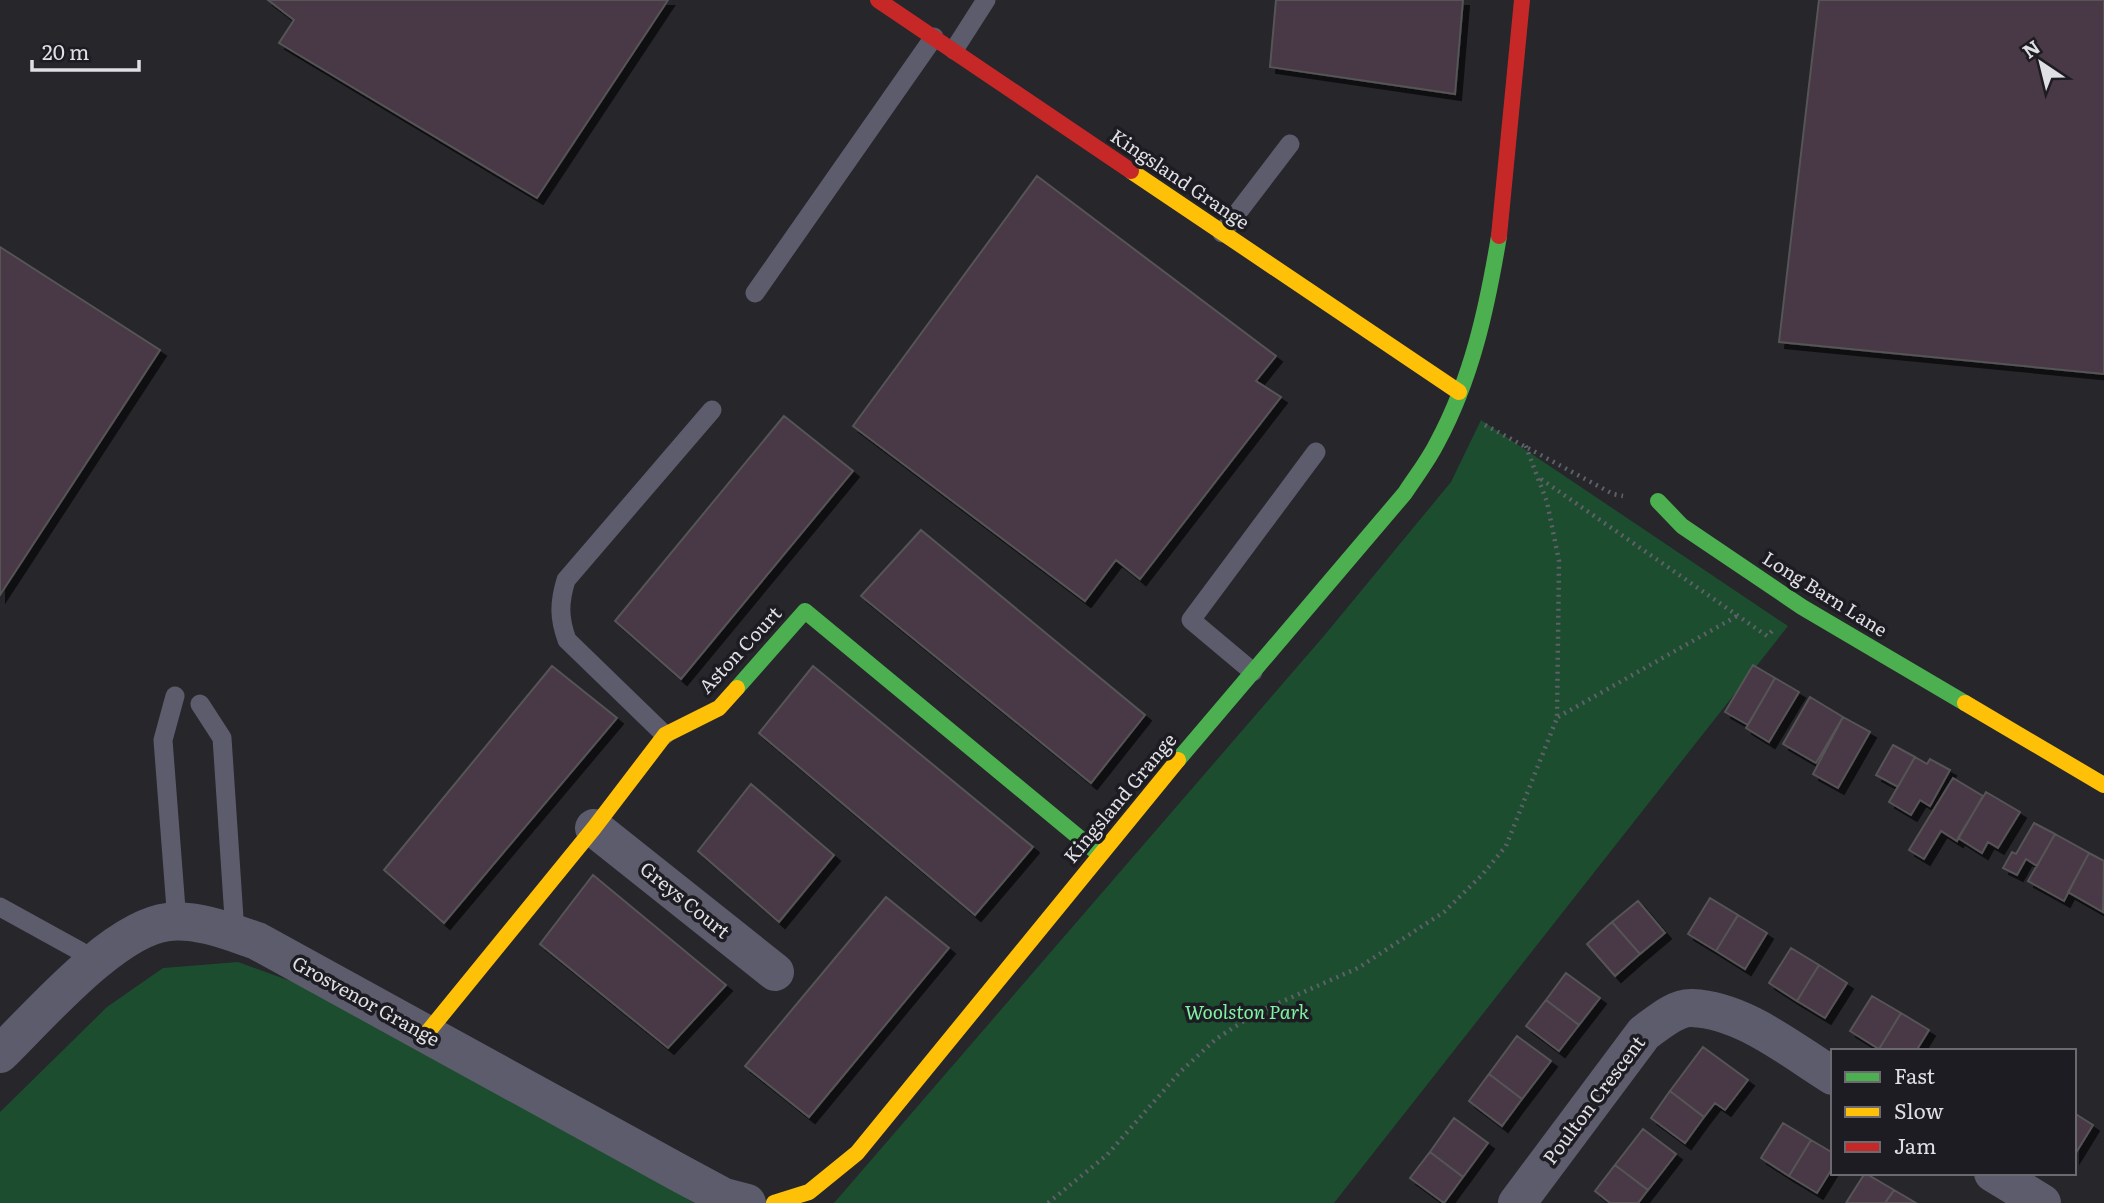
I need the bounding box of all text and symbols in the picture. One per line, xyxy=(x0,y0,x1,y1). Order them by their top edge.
scale bar xyxy=(32,28,138,72)
north arrow xyxy=(2006,28,2076,98)
text: N xyxy=(2016,32,2045,64)
text: 20 m xyxy=(42,35,89,66)
street label: Kingsland Grange xyxy=(1105,121,1256,235)
street label: Long Barn Lane xyxy=(1758,544,1893,643)
street label: Aston Court xyxy=(691,599,787,699)
street label: Kingsland Grange xyxy=(1056,726,1182,869)
street label: Greys Court xyxy=(635,854,737,944)
street label: Grosvenor Grange xyxy=(288,948,446,1052)
park label: Woolston Park xyxy=(1185,997,1310,1025)
street label: Poulton Crescent xyxy=(1536,1029,1651,1170)
legend xyxy=(1831,1049,2076,1175)
text: Fast xyxy=(1894,1059,1935,1090)
text: Slow xyxy=(1894,1094,1944,1125)
text: Jam xyxy=(1894,1129,1936,1160)

